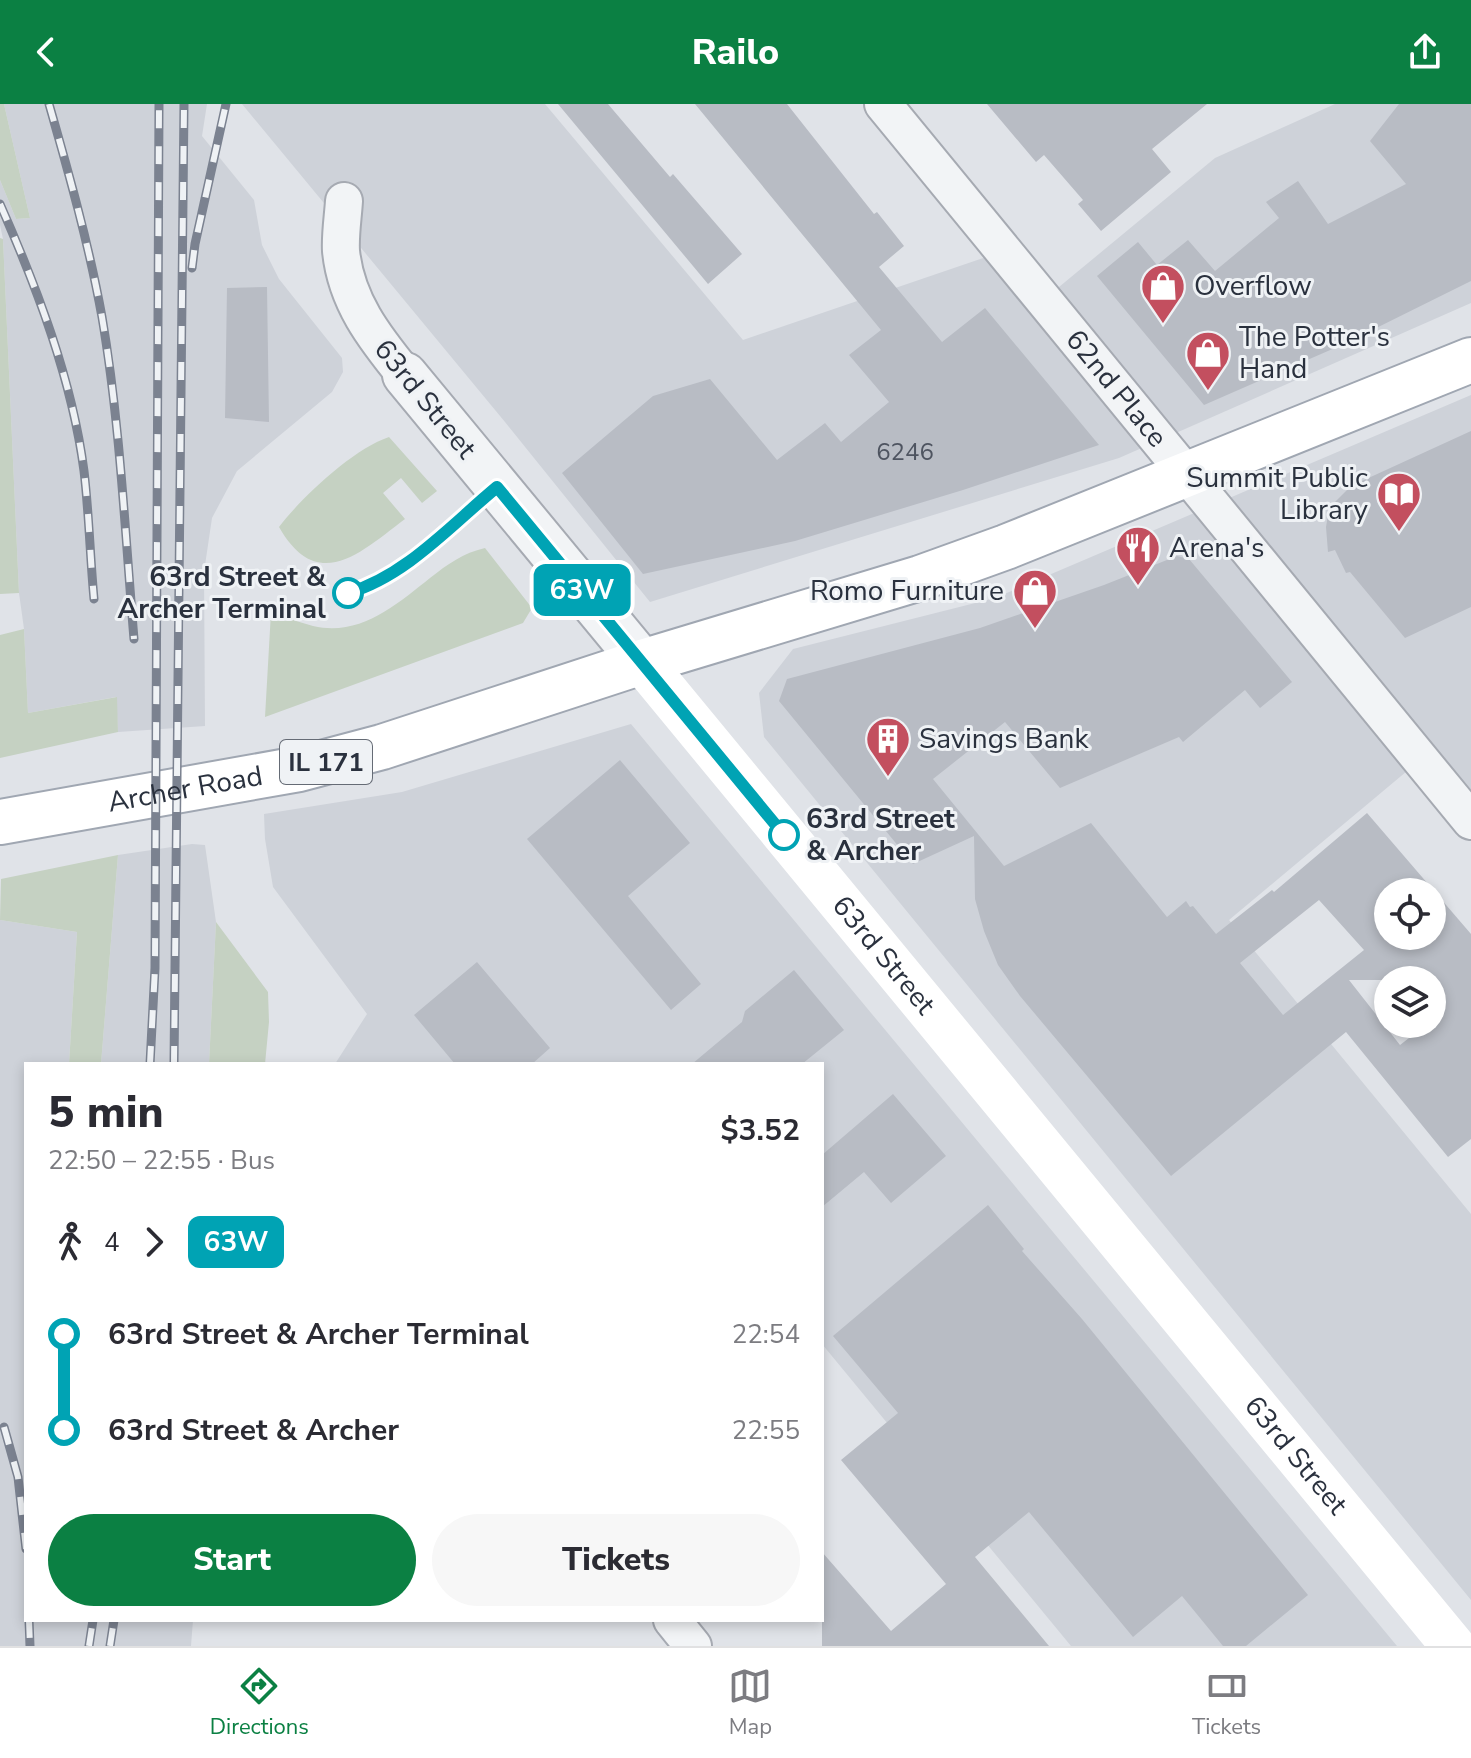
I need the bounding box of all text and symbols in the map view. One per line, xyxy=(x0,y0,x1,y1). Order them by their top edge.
text: Railo xyxy=(692,28,779,77)
icon: back xyxy=(24,30,68,74)
icon: share xyxy=(1403,30,1447,74)
shop icon: Overflow xyxy=(1139,262,1187,325)
place label: Overflow xyxy=(1194,267,1312,305)
place label: The Potter's Hand xyxy=(1239,318,1390,388)
street label: 62nd Place xyxy=(1057,322,1176,455)
shop icon: The Potter's Hand xyxy=(1184,329,1232,392)
street label: 63rd Street xyxy=(365,331,485,467)
house number: 6246 xyxy=(876,436,934,468)
place label: Summit Public Library xyxy=(1186,459,1369,529)
library icon: Summit Public Library xyxy=(1375,470,1423,533)
restaurant icon: Arena's xyxy=(1114,524,1162,587)
place label: Arena's xyxy=(1169,529,1265,567)
place label: 63rd Street & Archer Terminal xyxy=(117,558,327,628)
line badge: 63W xyxy=(536,564,628,616)
shop icon: Romo Furniture xyxy=(1011,567,1059,630)
text: 63W xyxy=(550,571,614,609)
place label: Romo Furniture xyxy=(810,572,1004,610)
marker: 63rd Street & Archer Terminal xyxy=(333,578,363,608)
building icon: Savings Bank xyxy=(864,715,912,778)
place label: Savings Bank xyxy=(919,720,1089,758)
road number: IL 171 xyxy=(280,740,372,784)
street label: Archer Road xyxy=(105,757,265,822)
place label: 63rd Street & Archer xyxy=(806,800,955,870)
marker: 63rd Street & Archer xyxy=(769,820,799,850)
map controls xyxy=(1374,878,1446,1038)
button: locate xyxy=(1374,878,1446,950)
street label: 63rd Street xyxy=(823,888,944,1023)
button: layers xyxy=(1374,966,1446,1038)
text: 5 min xyxy=(48,1083,164,1143)
text: $3.52 xyxy=(721,1110,800,1151)
text: 22:50 – 22:55 · Bus xyxy=(48,1143,275,1178)
icon: walk xyxy=(48,1220,92,1264)
icon: forward xyxy=(132,1220,176,1264)
text: 63W xyxy=(204,1223,268,1261)
text: 4 xyxy=(104,1225,120,1260)
text: 63rd Street & Archer Terminal xyxy=(108,1314,529,1355)
text: 22:54 xyxy=(732,1317,800,1352)
street label: 63rd Street xyxy=(1236,1388,1356,1523)
text: 63rd Street & Archer xyxy=(108,1410,399,1451)
text: 22:55 xyxy=(732,1413,800,1448)
button: Start xyxy=(48,1514,416,1606)
button: Tickets xyxy=(432,1514,800,1606)
tab: Directions xyxy=(210,1664,309,1742)
tab: Map xyxy=(728,1664,772,1742)
tab: Tickets xyxy=(1192,1664,1261,1742)

